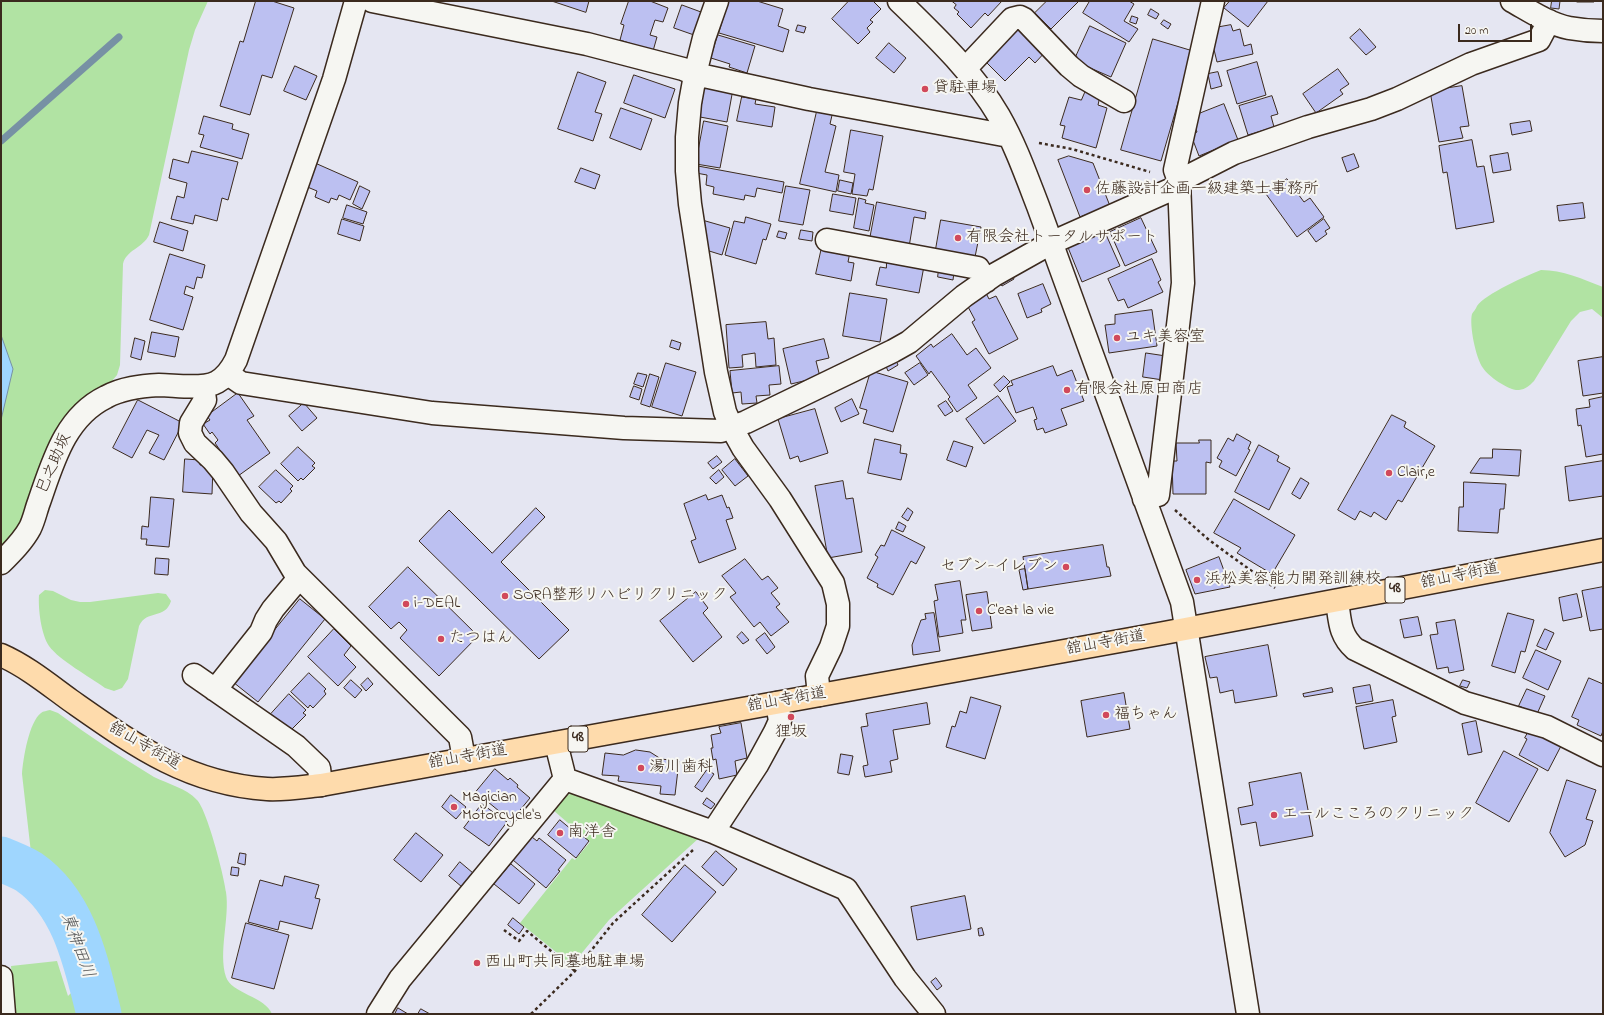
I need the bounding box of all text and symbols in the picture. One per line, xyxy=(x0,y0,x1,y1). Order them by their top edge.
scale bar xyxy=(1460,16,1534,42)
text: 20 m xyxy=(1465,22,1488,40)
place label: 貸駐車場 xyxy=(933,79,997,99)
marker: 貸駐車場 xyxy=(920,84,930,94)
place label: 佐藤設計企画一級建築士事務所 xyxy=(1095,180,1319,200)
marker: 佐藤設計企画一級建築士事務所 xyxy=(1082,185,1092,195)
place label: 有限会社トータルサポート xyxy=(966,228,1158,248)
marker: 有限会社トータルサポート xyxy=(953,233,963,243)
place label: ユキ美容室 xyxy=(1125,328,1205,348)
marker: ユキ美容室 xyxy=(1112,333,1122,343)
place label: 有限会社原田商店 xyxy=(1075,380,1203,400)
marker: 有限会社原田商店 xyxy=(1062,385,1072,395)
street label: 巳之助坂 xyxy=(34,431,76,497)
place label: Clair,e xyxy=(1397,463,1435,483)
marker: Clair,e xyxy=(1384,468,1394,478)
place label: セブン-イレブン xyxy=(940,557,1058,577)
street label: 舘山寺街道 xyxy=(1419,560,1501,594)
marker: セブン-イレブン xyxy=(1061,562,1071,572)
place label: 浜松美容能力開発訓練校 xyxy=(1205,570,1381,590)
marker: 浜松美容能力開発訓練校 xyxy=(1192,575,1202,585)
road number: 48 xyxy=(1385,577,1405,603)
place label: SORA整形リハビリクリニック xyxy=(513,586,728,606)
marker: SORA整形リハビリクリニック xyxy=(500,591,510,601)
place label: i-DEAL xyxy=(414,594,460,614)
marker: i-DEAL xyxy=(401,599,411,609)
place label: C'eat la vie xyxy=(987,601,1054,621)
marker: C'eat la vie xyxy=(974,606,984,616)
street label: 舘山寺街道 xyxy=(1065,628,1147,660)
place label: たつはん xyxy=(449,629,513,649)
marker: たつはん xyxy=(436,634,446,644)
street label: 舘山寺街道 xyxy=(746,685,828,717)
place label: 福ちゃん xyxy=(1114,705,1178,725)
marker: 福ちゃん xyxy=(1101,710,1111,720)
marker: 狸坂 xyxy=(786,712,796,722)
street label: 舘山寺街道 xyxy=(105,719,183,775)
place label: 狸坂 xyxy=(775,723,807,743)
road number: 48 xyxy=(568,726,588,752)
street label: 舘山寺街道 xyxy=(427,742,509,774)
place label: 湯川歯科 xyxy=(649,758,713,778)
marker: 湯川歯科 xyxy=(636,763,646,773)
place label: Magician Motorcycle's xyxy=(462,788,542,826)
marker: Magician Motorcycle's xyxy=(449,802,459,812)
place label: エールこころのクリニック xyxy=(1282,805,1474,825)
marker: エールこころのクリニック xyxy=(1269,810,1279,820)
place label: 南洋舎 xyxy=(568,823,616,843)
marker: 南洋舎 xyxy=(555,828,565,838)
water label: 東神田川 xyxy=(55,911,97,981)
place label: 西山町共同墓地駐車場 xyxy=(485,953,645,973)
marker: 西山町共同墓地駐車場 xyxy=(472,958,482,968)

